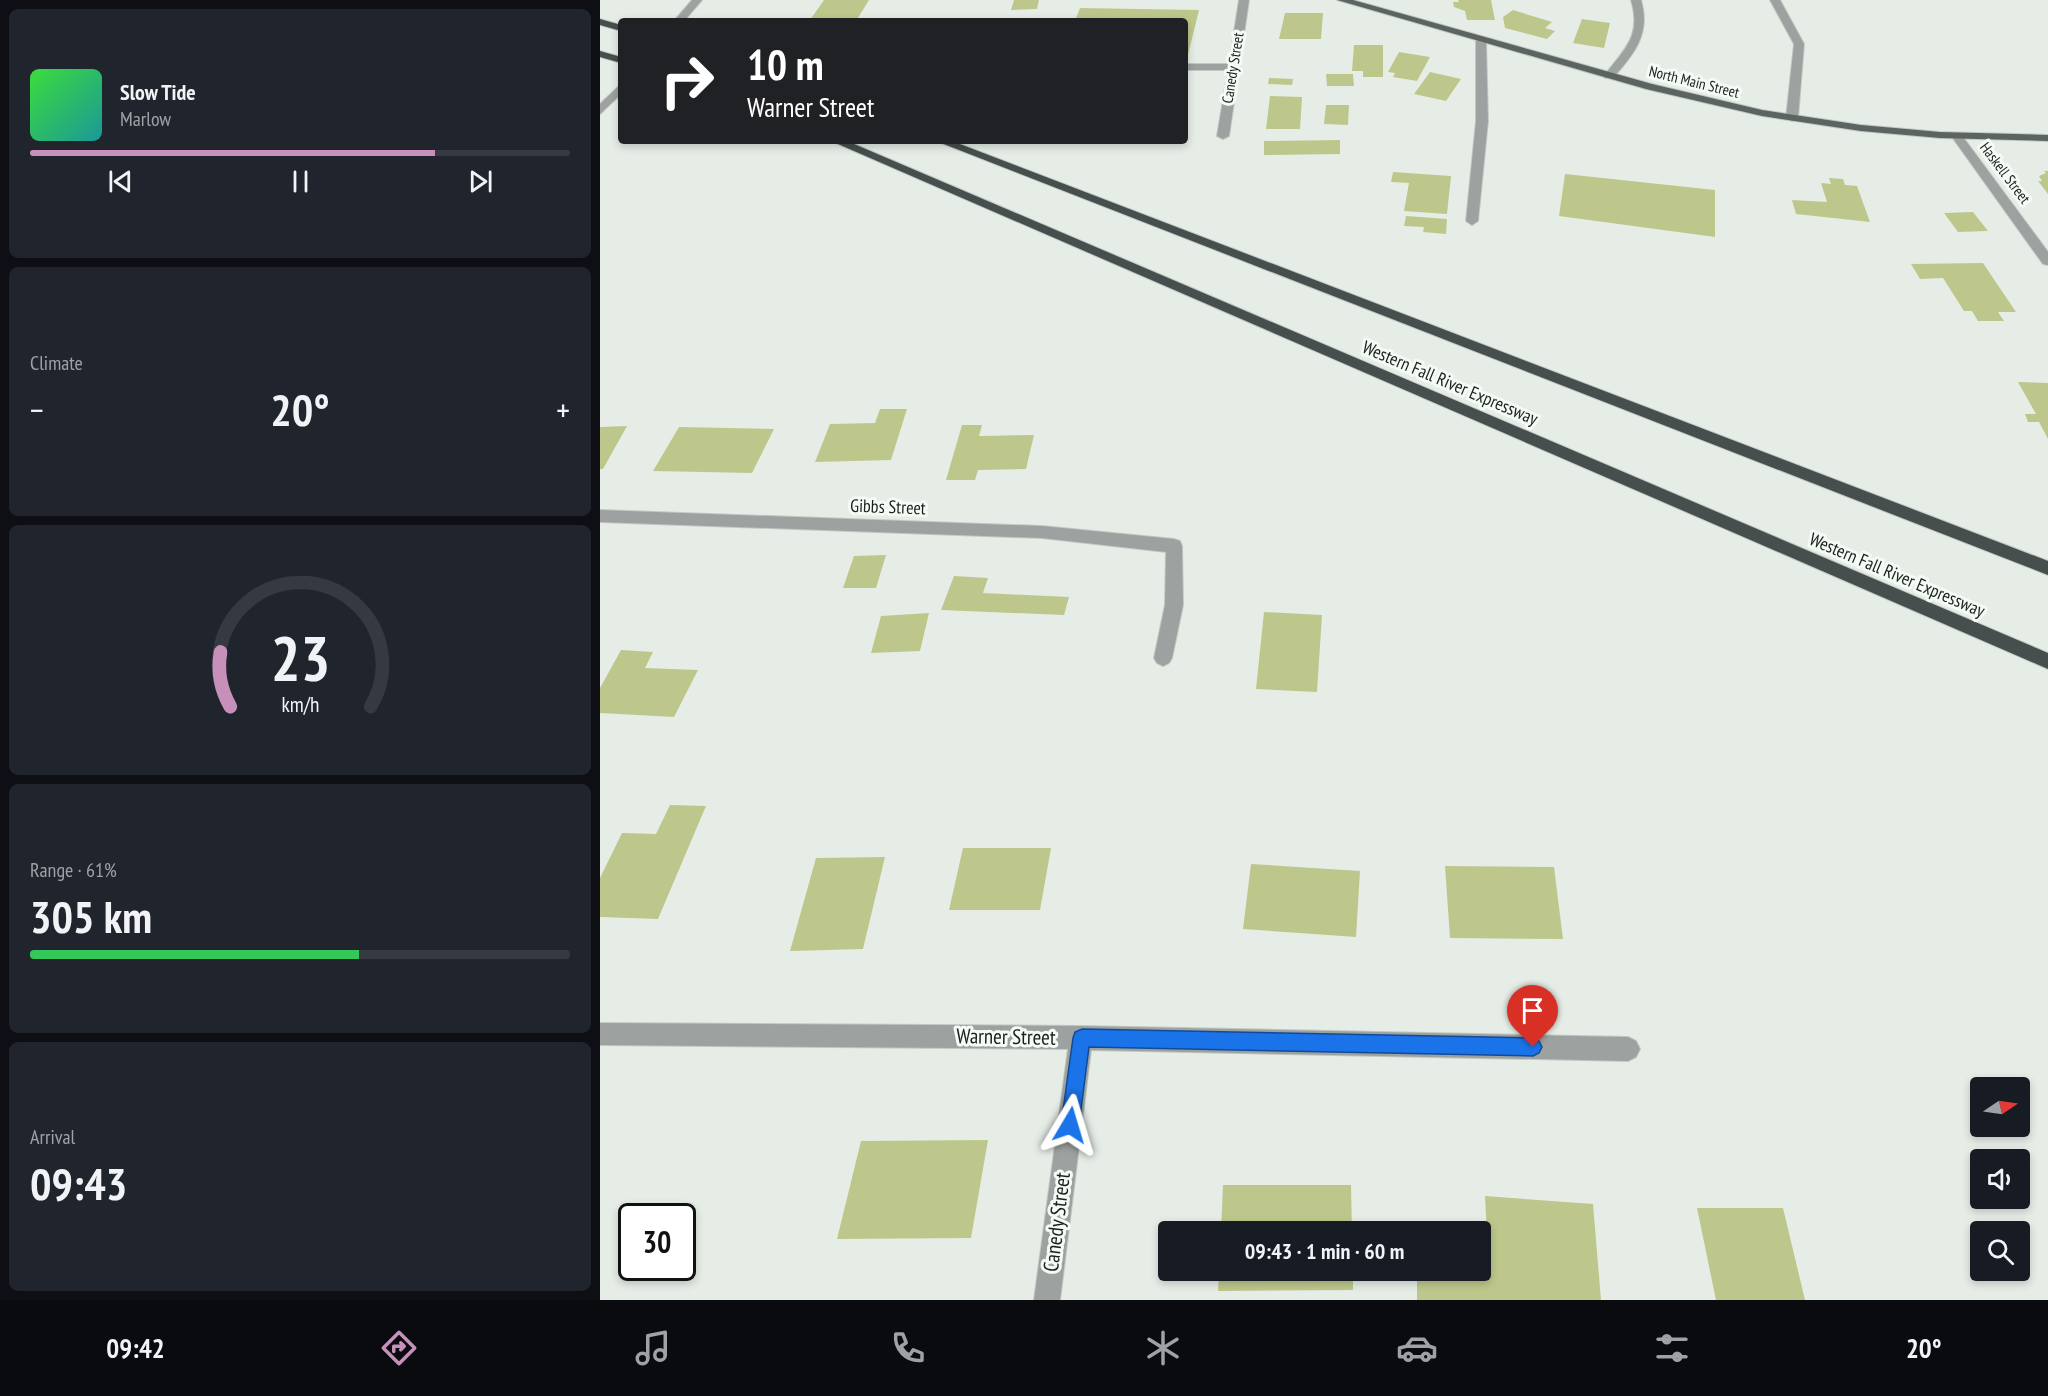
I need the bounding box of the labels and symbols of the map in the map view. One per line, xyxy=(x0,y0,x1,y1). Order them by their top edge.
street label: Canedy Street xyxy=(1218,31,1247,105)
street label: North Main Street xyxy=(1647,61,1741,102)
street label: Haskell Street xyxy=(1976,138,2035,207)
street label: Western Fall River Expressway xyxy=(1359,335,1542,430)
street label: Gibbs Street xyxy=(850,494,926,519)
street label: Western Fall River Expressway xyxy=(1806,527,1989,622)
pin xyxy=(1507,985,1558,1047)
street label: Warner Street xyxy=(956,1022,1056,1051)
north arrow xyxy=(1970,1077,2030,1137)
position arrow xyxy=(1038,1093,1102,1157)
street label: Canedy Street xyxy=(1037,1170,1076,1273)
speed limit sign: 30 xyxy=(618,1203,696,1281)

